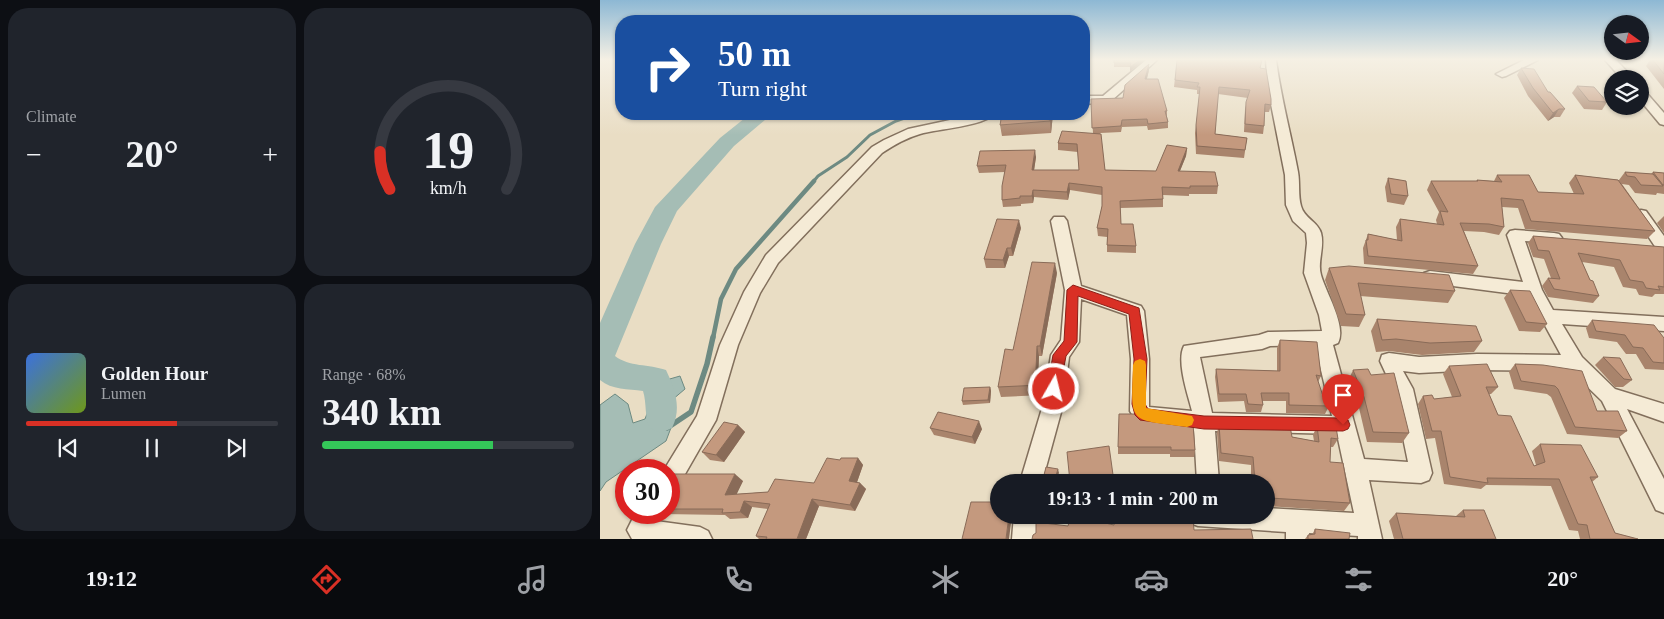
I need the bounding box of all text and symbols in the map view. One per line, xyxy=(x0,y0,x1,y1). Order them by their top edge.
north arrow xyxy=(1604,15,1649,60)
map controls xyxy=(1604,15,1649,115)
icon: right xyxy=(635,35,700,100)
text: 50 m xyxy=(718,35,791,74)
button: layers xyxy=(1604,70,1649,115)
text: Turn right xyxy=(718,76,807,101)
text: Climate xyxy=(26,108,77,125)
text: 19 xyxy=(422,122,474,179)
text: 20° xyxy=(125,133,179,175)
text: − xyxy=(26,139,42,170)
text: + xyxy=(262,139,278,170)
text: km/h xyxy=(430,178,466,198)
position arrow xyxy=(1027,362,1079,414)
text: Golden Hour xyxy=(101,363,208,384)
text: Range · 68% xyxy=(322,366,406,383)
pin xyxy=(1322,374,1364,425)
icon: arrive xyxy=(1329,381,1357,409)
text: Lumen xyxy=(101,385,146,402)
text: 340 km xyxy=(322,391,441,433)
icon: previous xyxy=(54,434,82,462)
icon: pause xyxy=(138,434,166,462)
icon: next xyxy=(222,434,250,462)
speed limit sign: 30 xyxy=(615,459,680,524)
text: 19:13 · 1 min · 200 m xyxy=(1047,488,1218,509)
icon: directions xyxy=(309,562,344,597)
icon: music xyxy=(515,562,550,597)
icon: phone xyxy=(721,562,756,597)
icon: climate xyxy=(928,562,963,597)
icon: car xyxy=(1134,562,1169,597)
icon: filters xyxy=(1341,562,1376,597)
text: 19:12 xyxy=(86,566,137,591)
text: 20° xyxy=(1547,566,1578,591)

